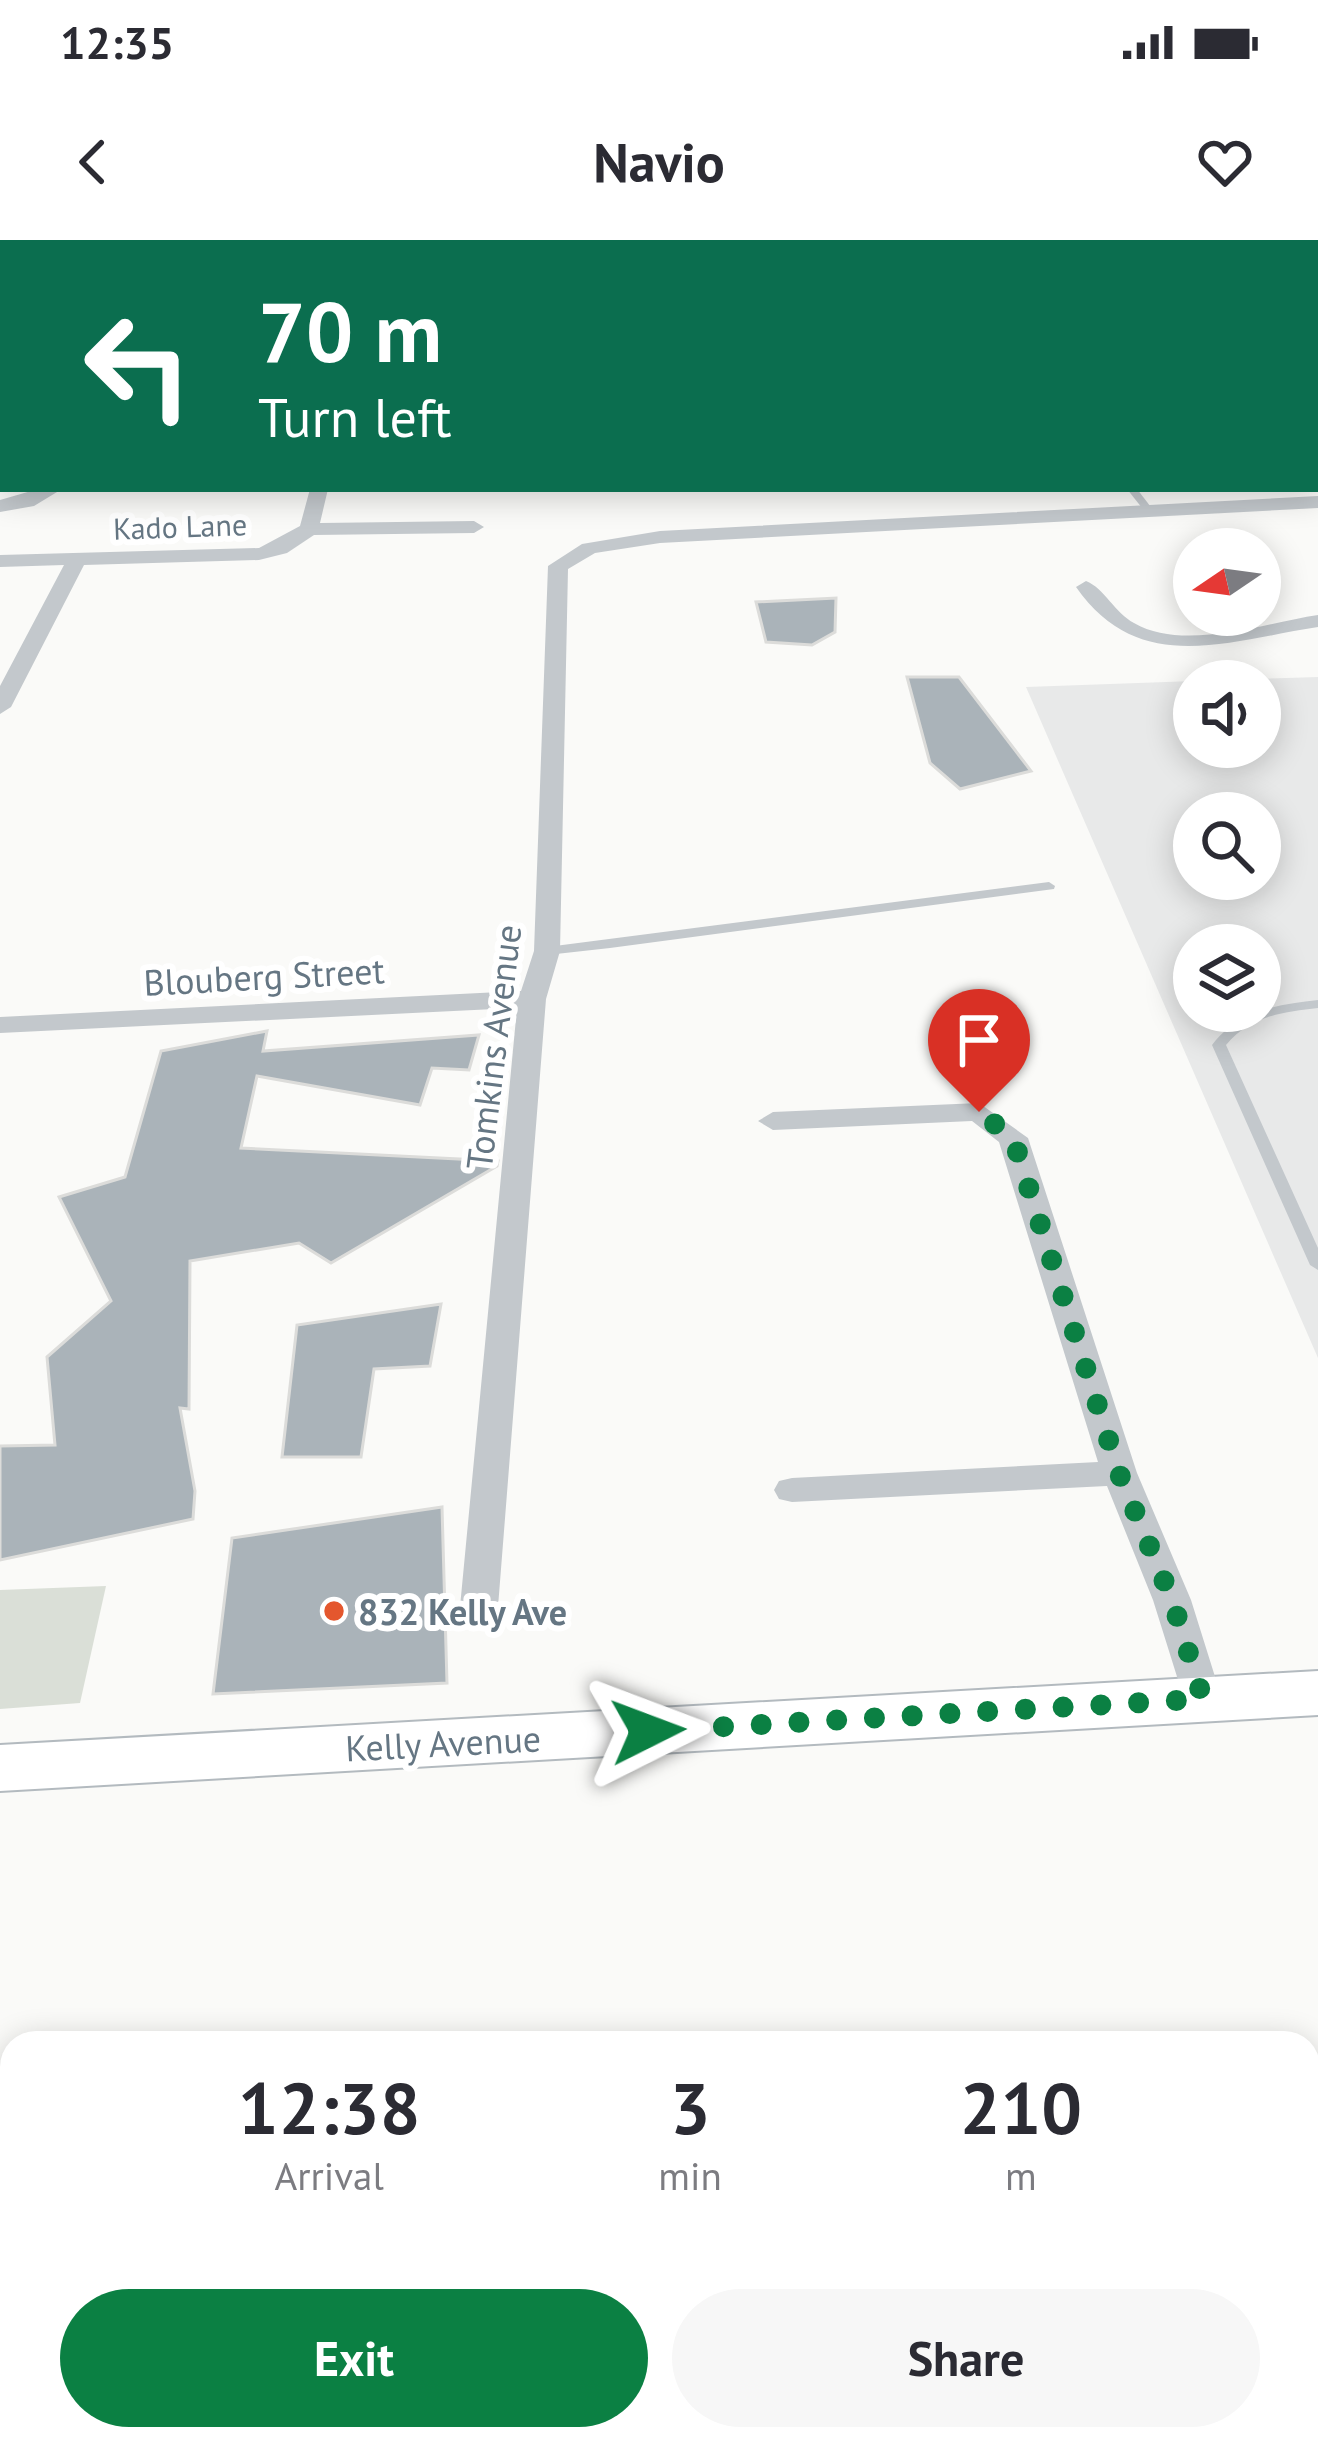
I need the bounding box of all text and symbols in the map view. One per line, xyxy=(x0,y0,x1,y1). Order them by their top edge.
text: 12:35 xyxy=(60,13,174,71)
text: Navio xyxy=(593,127,725,197)
icon: back xyxy=(60,129,126,195)
icon: heart xyxy=(1192,129,1258,195)
text: 70 m xyxy=(258,276,442,385)
icon: left xyxy=(60,288,216,444)
text: Turn left xyxy=(258,382,452,452)
street label: Kado Lane xyxy=(112,504,248,548)
north arrow xyxy=(1173,528,1281,636)
map controls xyxy=(1173,528,1281,1032)
button: sound xyxy=(1173,660,1281,768)
button: search xyxy=(1173,792,1281,900)
street label: Tomkins Avenue xyxy=(455,922,531,1172)
button: layers xyxy=(1173,924,1281,1032)
street label: Blouberg Street xyxy=(142,946,386,1006)
pin xyxy=(928,989,1030,1112)
icon: arrive xyxy=(946,1007,1012,1073)
place label: 832 Kelly Ave xyxy=(358,1588,567,1635)
marker: 832 Kelly Ave xyxy=(321,1598,347,1624)
position arrow xyxy=(585,1668,711,1794)
street label: Kelly Avenue xyxy=(344,1714,542,1772)
text: 12:38 xyxy=(238,2061,421,2154)
text: 3 xyxy=(670,2061,711,2154)
text: 210 xyxy=(960,2061,1082,2154)
text: Arrival xyxy=(275,2150,384,2201)
text: min xyxy=(658,2150,722,2201)
text: m xyxy=(1005,2150,1037,2201)
button: Exit xyxy=(60,2289,648,2427)
button: Share xyxy=(672,2289,1260,2427)

